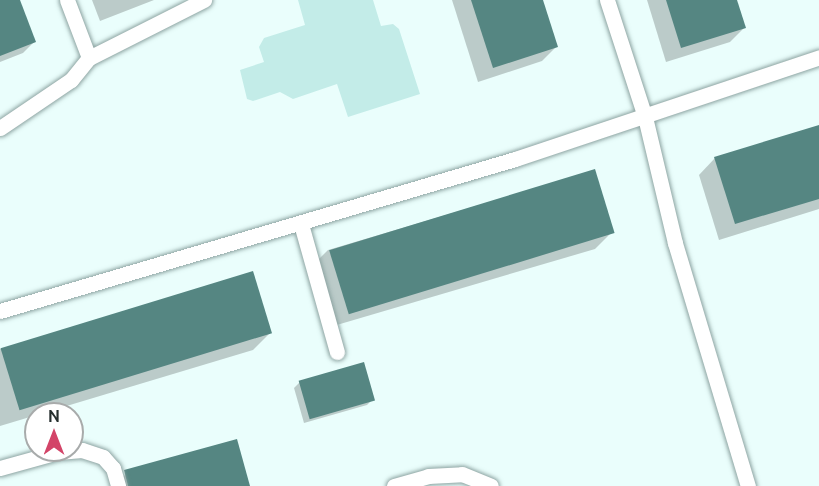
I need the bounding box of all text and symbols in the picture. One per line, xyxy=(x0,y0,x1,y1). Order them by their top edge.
north arrow xyxy=(24,402,84,462)
text: N xyxy=(48,407,60,425)

